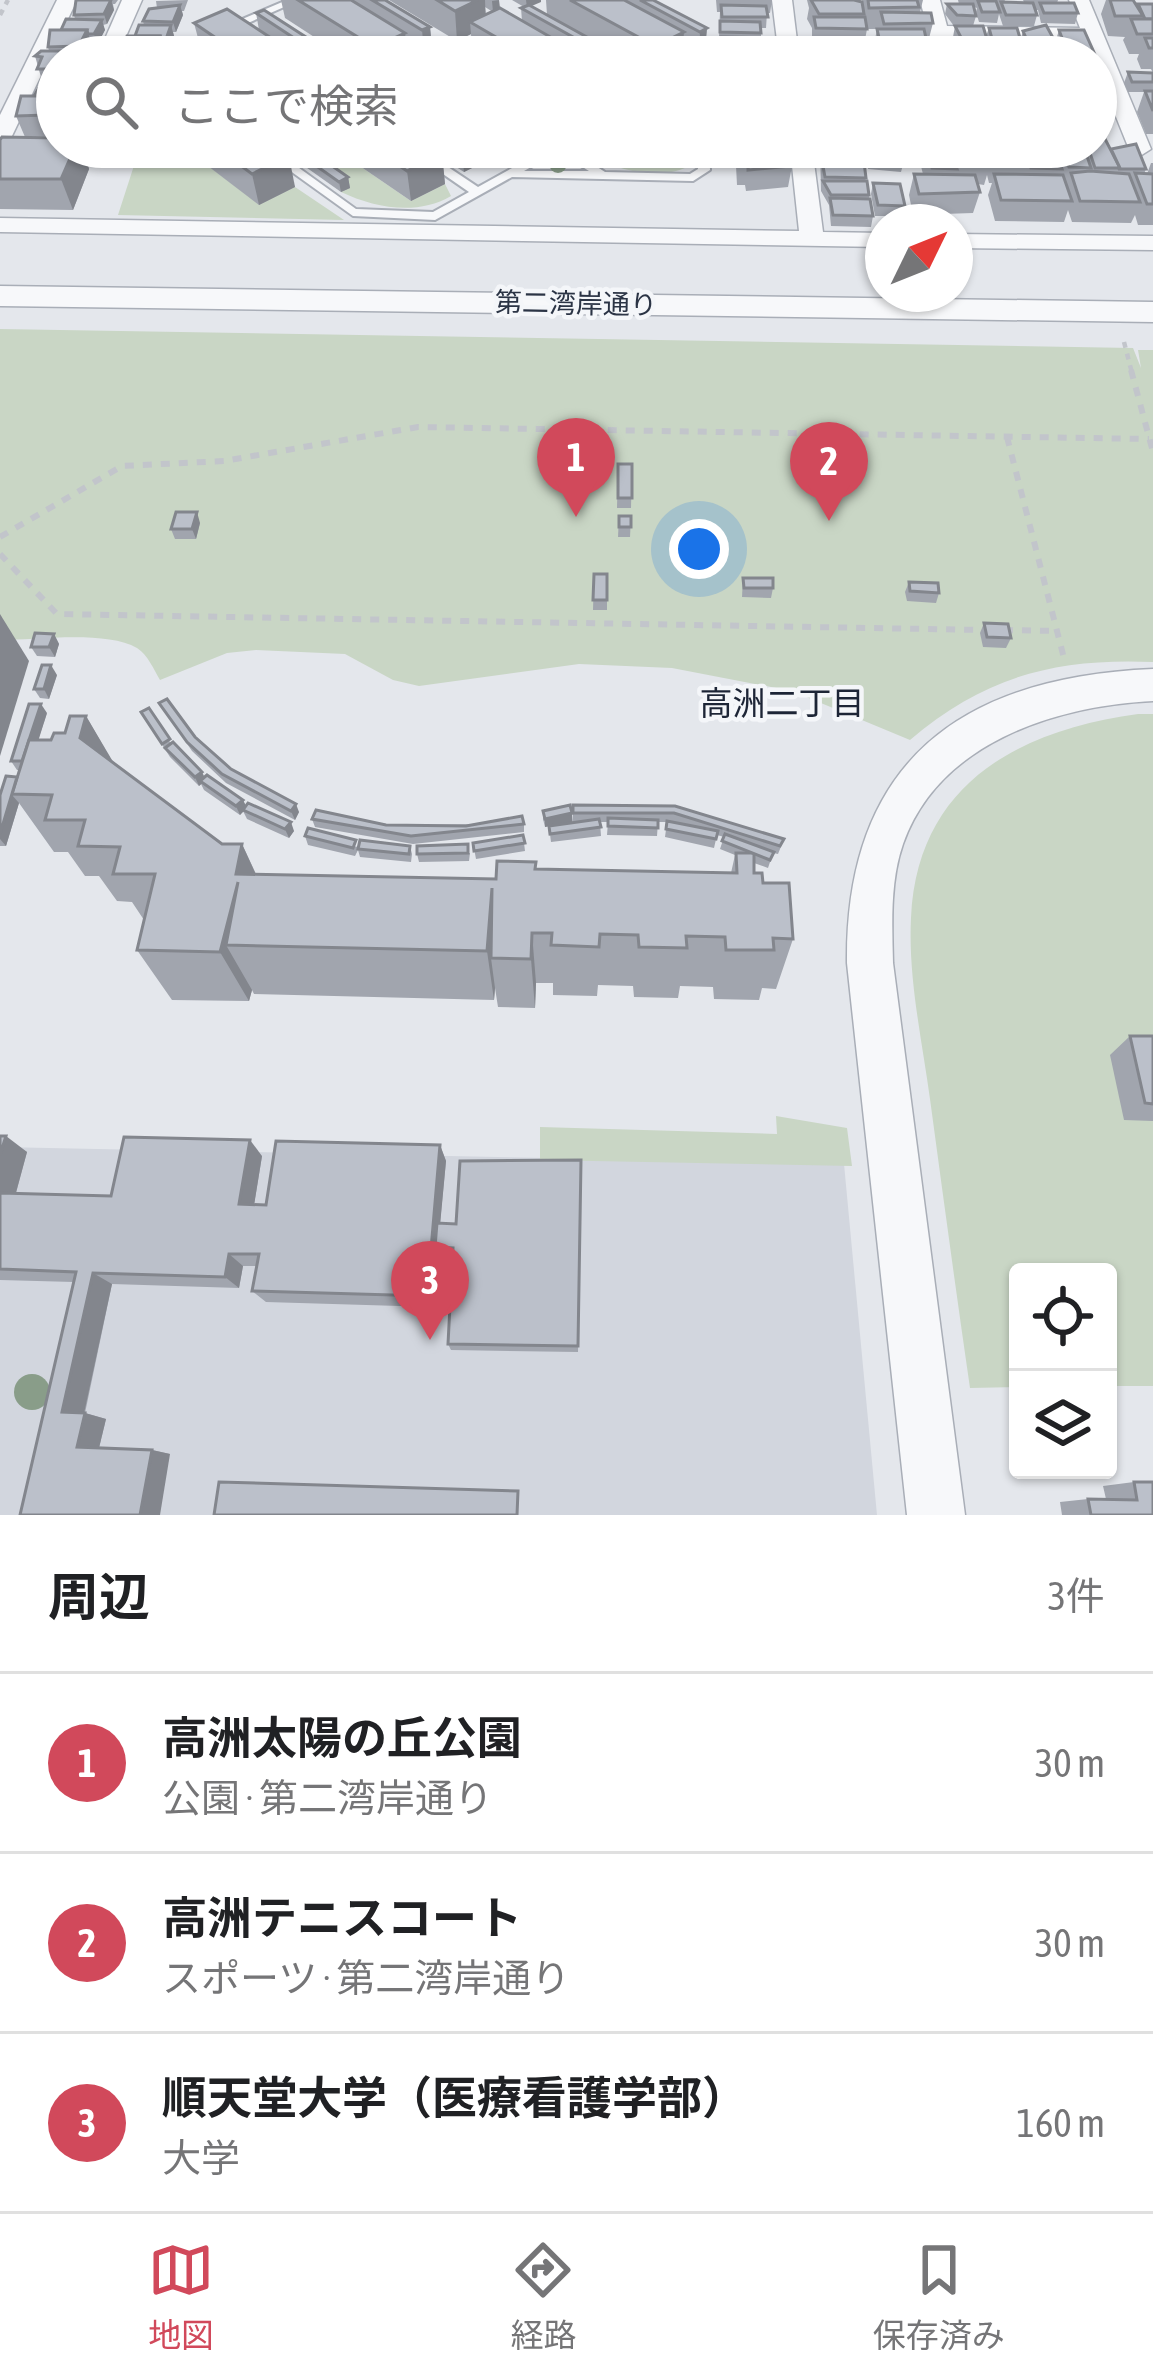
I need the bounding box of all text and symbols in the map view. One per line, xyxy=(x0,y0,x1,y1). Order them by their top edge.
search box xyxy=(36,36,1117,168)
icon: search xyxy=(78,69,144,135)
text: ここで検索 xyxy=(174,80,399,132)
north arrow xyxy=(865,204,973,312)
street label: 第二湾岸通り xyxy=(495,287,657,320)
pin: 1 xyxy=(537,418,615,517)
pin: 2 xyxy=(790,422,868,521)
your location xyxy=(669,519,729,579)
district label: 高洲二丁目 xyxy=(700,684,865,722)
pin: 3 xyxy=(391,1241,469,1340)
map controls xyxy=(1009,1263,1117,1479)
button: locate xyxy=(1009,1263,1117,1371)
button: layers xyxy=(1009,1371,1117,1479)
text: 周辺 xyxy=(48,1567,150,1626)
text: 3件 xyxy=(1048,1574,1105,1618)
text: 高洲太陽の丘公園 xyxy=(162,1712,522,1764)
text: 1 xyxy=(78,1741,96,1785)
text: 30 m xyxy=(1035,1741,1105,1785)
text: 公園 · 第二湾岸通り xyxy=(162,1776,493,1820)
text: 高洲テニスコート xyxy=(162,1892,522,1944)
text: 2 xyxy=(78,1921,96,1965)
text: 30 m xyxy=(1035,1921,1105,1965)
text: スポーツ · 第二湾岸通り xyxy=(162,1956,570,2000)
text: 順天堂大学（医療看護学部） xyxy=(162,2072,747,2124)
text: 3 xyxy=(78,2101,96,2145)
text: 160 m xyxy=(1017,2101,1105,2145)
text: 大学 xyxy=(162,2136,240,2180)
tab: 地図 xyxy=(148,2237,214,2357)
tab: 経路 xyxy=(510,2237,576,2357)
tab: 保存済み xyxy=(873,2237,1005,2357)

